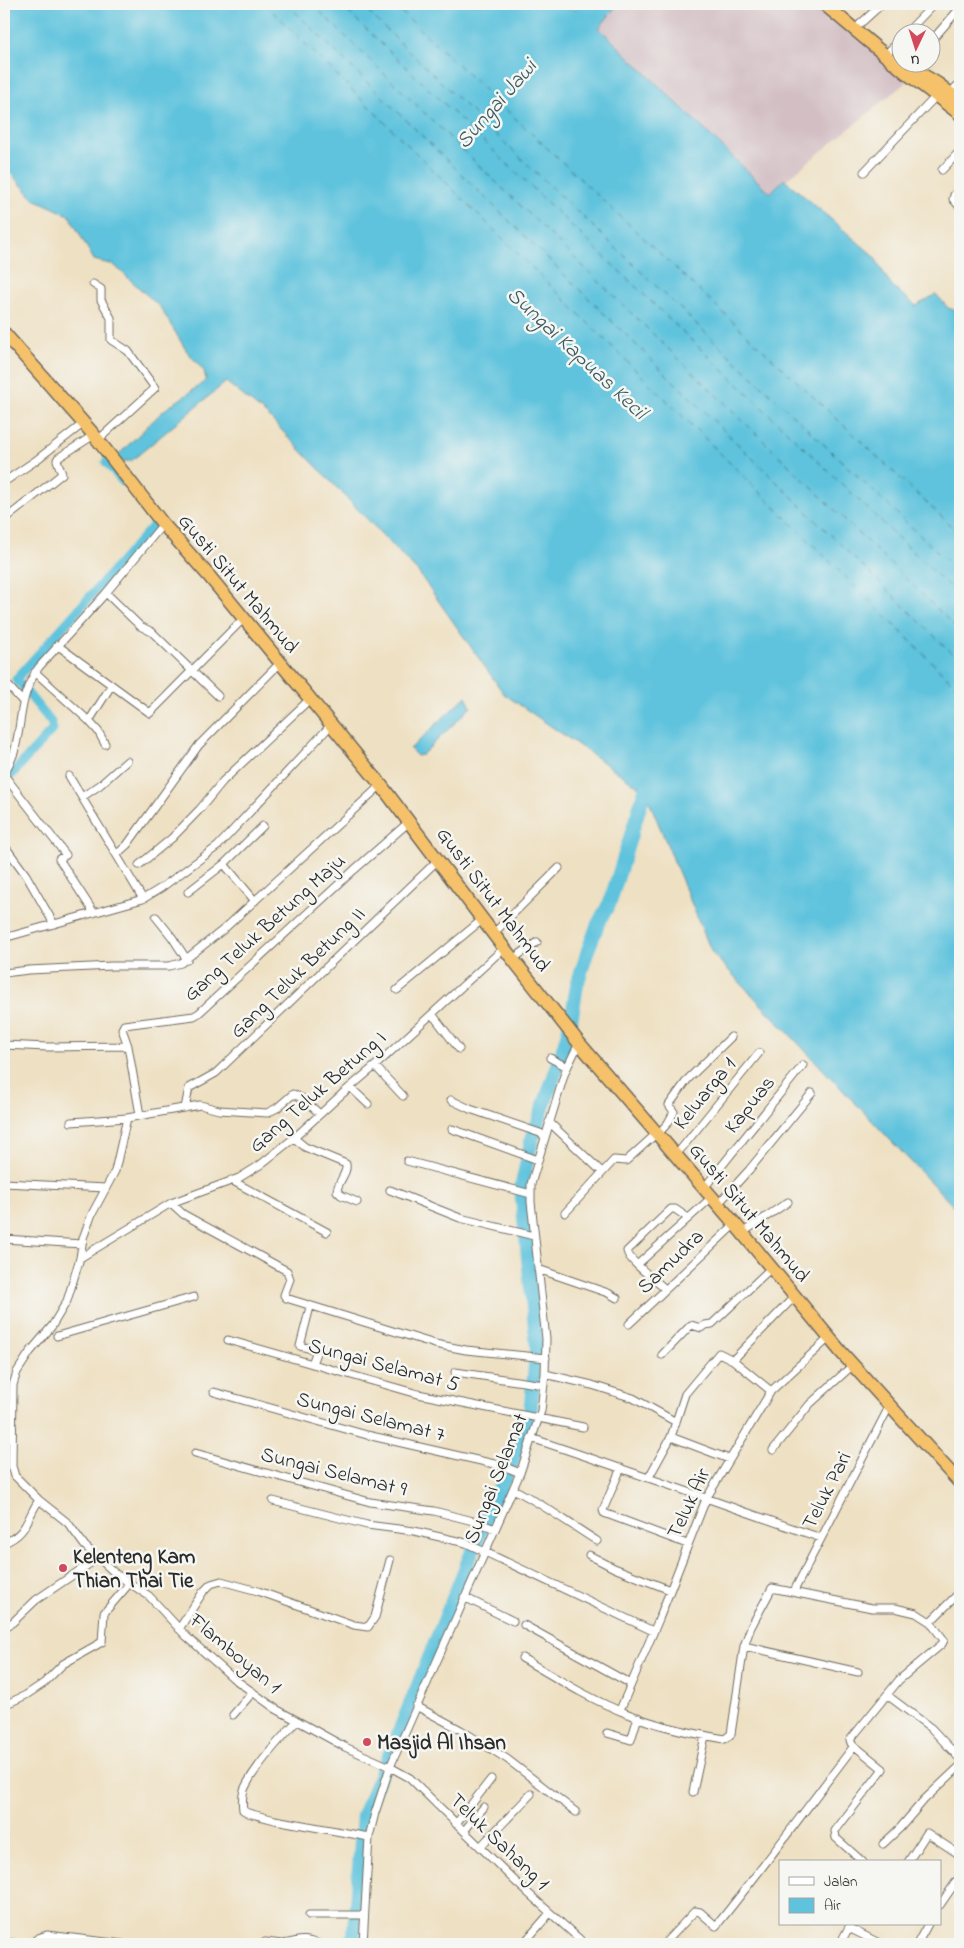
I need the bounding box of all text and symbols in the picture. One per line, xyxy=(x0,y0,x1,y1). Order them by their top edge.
north arrow xyxy=(892,22,942,72)
text: U xyxy=(910,49,920,70)
water label: Sungai Jawi xyxy=(449,52,547,157)
water label: Sungai Kapuas Kecil xyxy=(498,280,655,430)
street label: Gusti Situt Mahmud xyxy=(170,508,305,661)
street label: Gusti Situt Mahmud xyxy=(428,821,557,979)
street label: Gang Teluk Betung Maju xyxy=(178,847,354,1011)
street label: Gang Teluk Betung II xyxy=(224,901,374,1048)
street label: Gang Teluk Betung I xyxy=(243,1024,395,1162)
street label: Keluarga 1 xyxy=(667,1051,746,1138)
street label: Kapuas xyxy=(718,1070,783,1141)
street label: Gusti Situt Mahmud xyxy=(681,1137,816,1290)
street label: Samudra xyxy=(631,1223,712,1302)
street label: Sungai Selamat 5 xyxy=(304,1331,462,1402)
street label: Sungai Selamat 7 xyxy=(293,1385,448,1453)
street label: Sungai Selamat xyxy=(457,1409,538,1549)
street label: Sungai Selamat 9 xyxy=(257,1440,410,1508)
street label: Teluk Pari xyxy=(795,1447,860,1535)
street label: Teluk Air xyxy=(660,1463,719,1544)
place label: Kelenteng Kam Thian Thai Tie xyxy=(73,1543,195,1597)
marker: Kelenteng Kam Thian Thai Tie xyxy=(57,1562,69,1574)
street label: Flamboyan 1 xyxy=(180,1606,288,1704)
place label: Masjid Al Ihsan xyxy=(377,1729,506,1759)
marker: Masjid Al Ihsan xyxy=(361,1736,373,1748)
street label: Teluk Sahang 1 xyxy=(440,1787,556,1900)
legend xyxy=(779,1860,942,1926)
text: Jalan xyxy=(824,1871,857,1893)
text: Air xyxy=(824,1895,841,1917)

